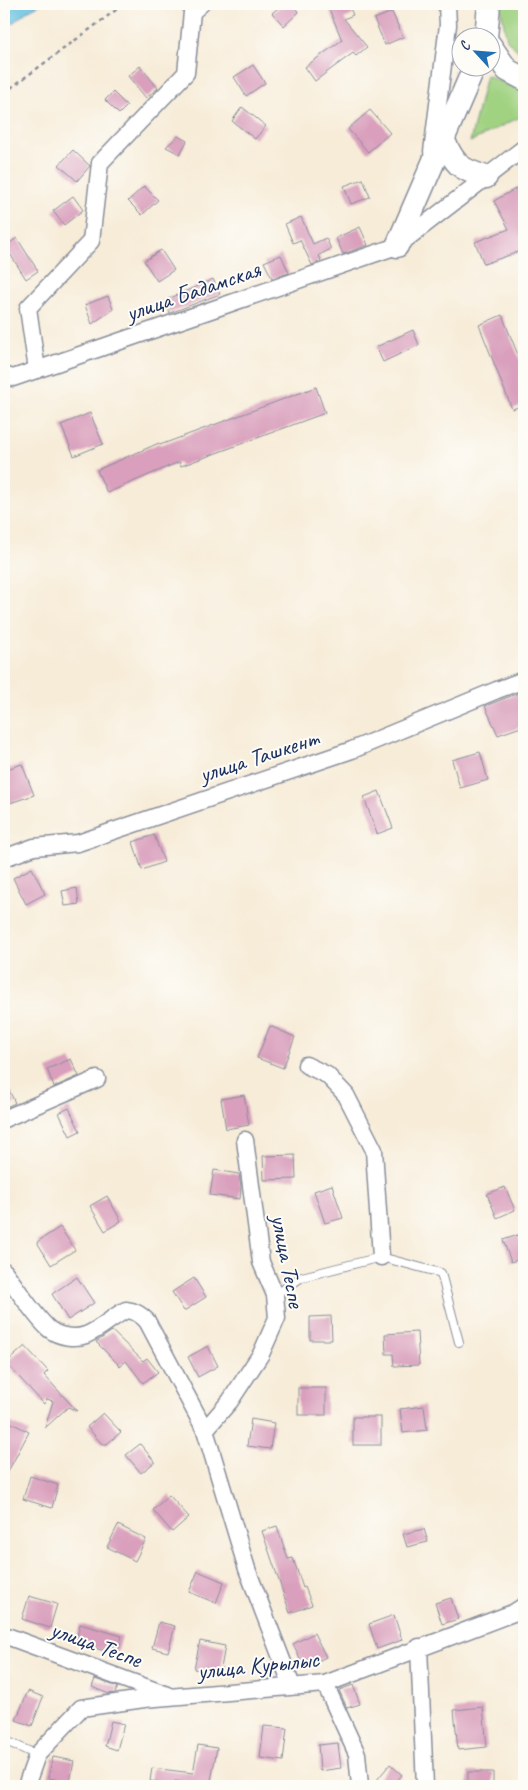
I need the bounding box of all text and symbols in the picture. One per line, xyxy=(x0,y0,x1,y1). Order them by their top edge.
north arrow xyxy=(450,28,500,78)
text: С xyxy=(456,38,475,53)
street label: улица Бадамская xyxy=(120,254,265,329)
street label: улица Ташкент xyxy=(193,722,323,790)
street label: улица Теспе xyxy=(264,1210,312,1312)
street label: улица Теспе xyxy=(45,1613,147,1675)
street label: улица Курылыс xyxy=(194,1644,322,1687)

